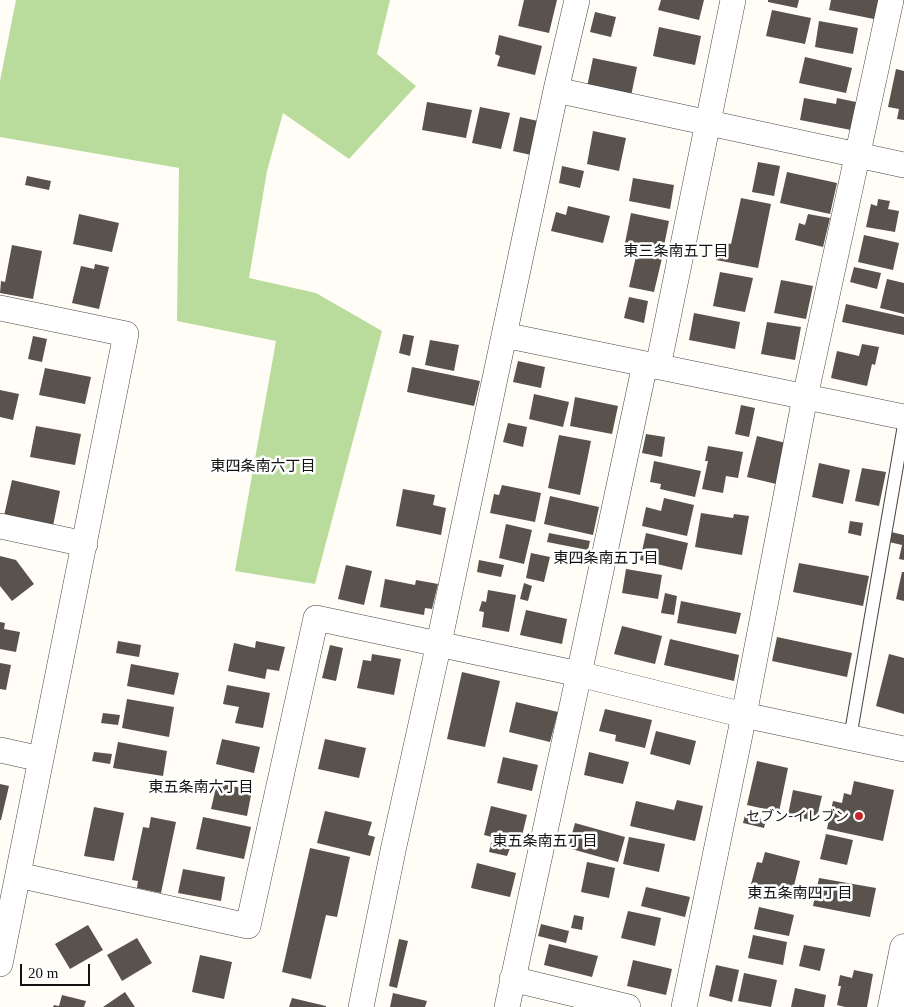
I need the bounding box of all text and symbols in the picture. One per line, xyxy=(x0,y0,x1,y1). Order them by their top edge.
district label: 東三条南五丁目 xyxy=(624,241,728,259)
district label: 東四条南六丁目 xyxy=(211,456,315,474)
district label: 東四条南五丁目 xyxy=(554,548,658,566)
district label: 東五条南六丁目 xyxy=(149,777,253,795)
place label: セブン-イレブン xyxy=(746,808,849,824)
marker: セブン-イレブン xyxy=(853,810,865,822)
district label: 東五条南五丁目 xyxy=(493,831,597,849)
district label: 東五条南四丁目 xyxy=(748,883,852,901)
scale bar xyxy=(22,954,92,986)
text: 20 m xyxy=(28,965,58,981)

